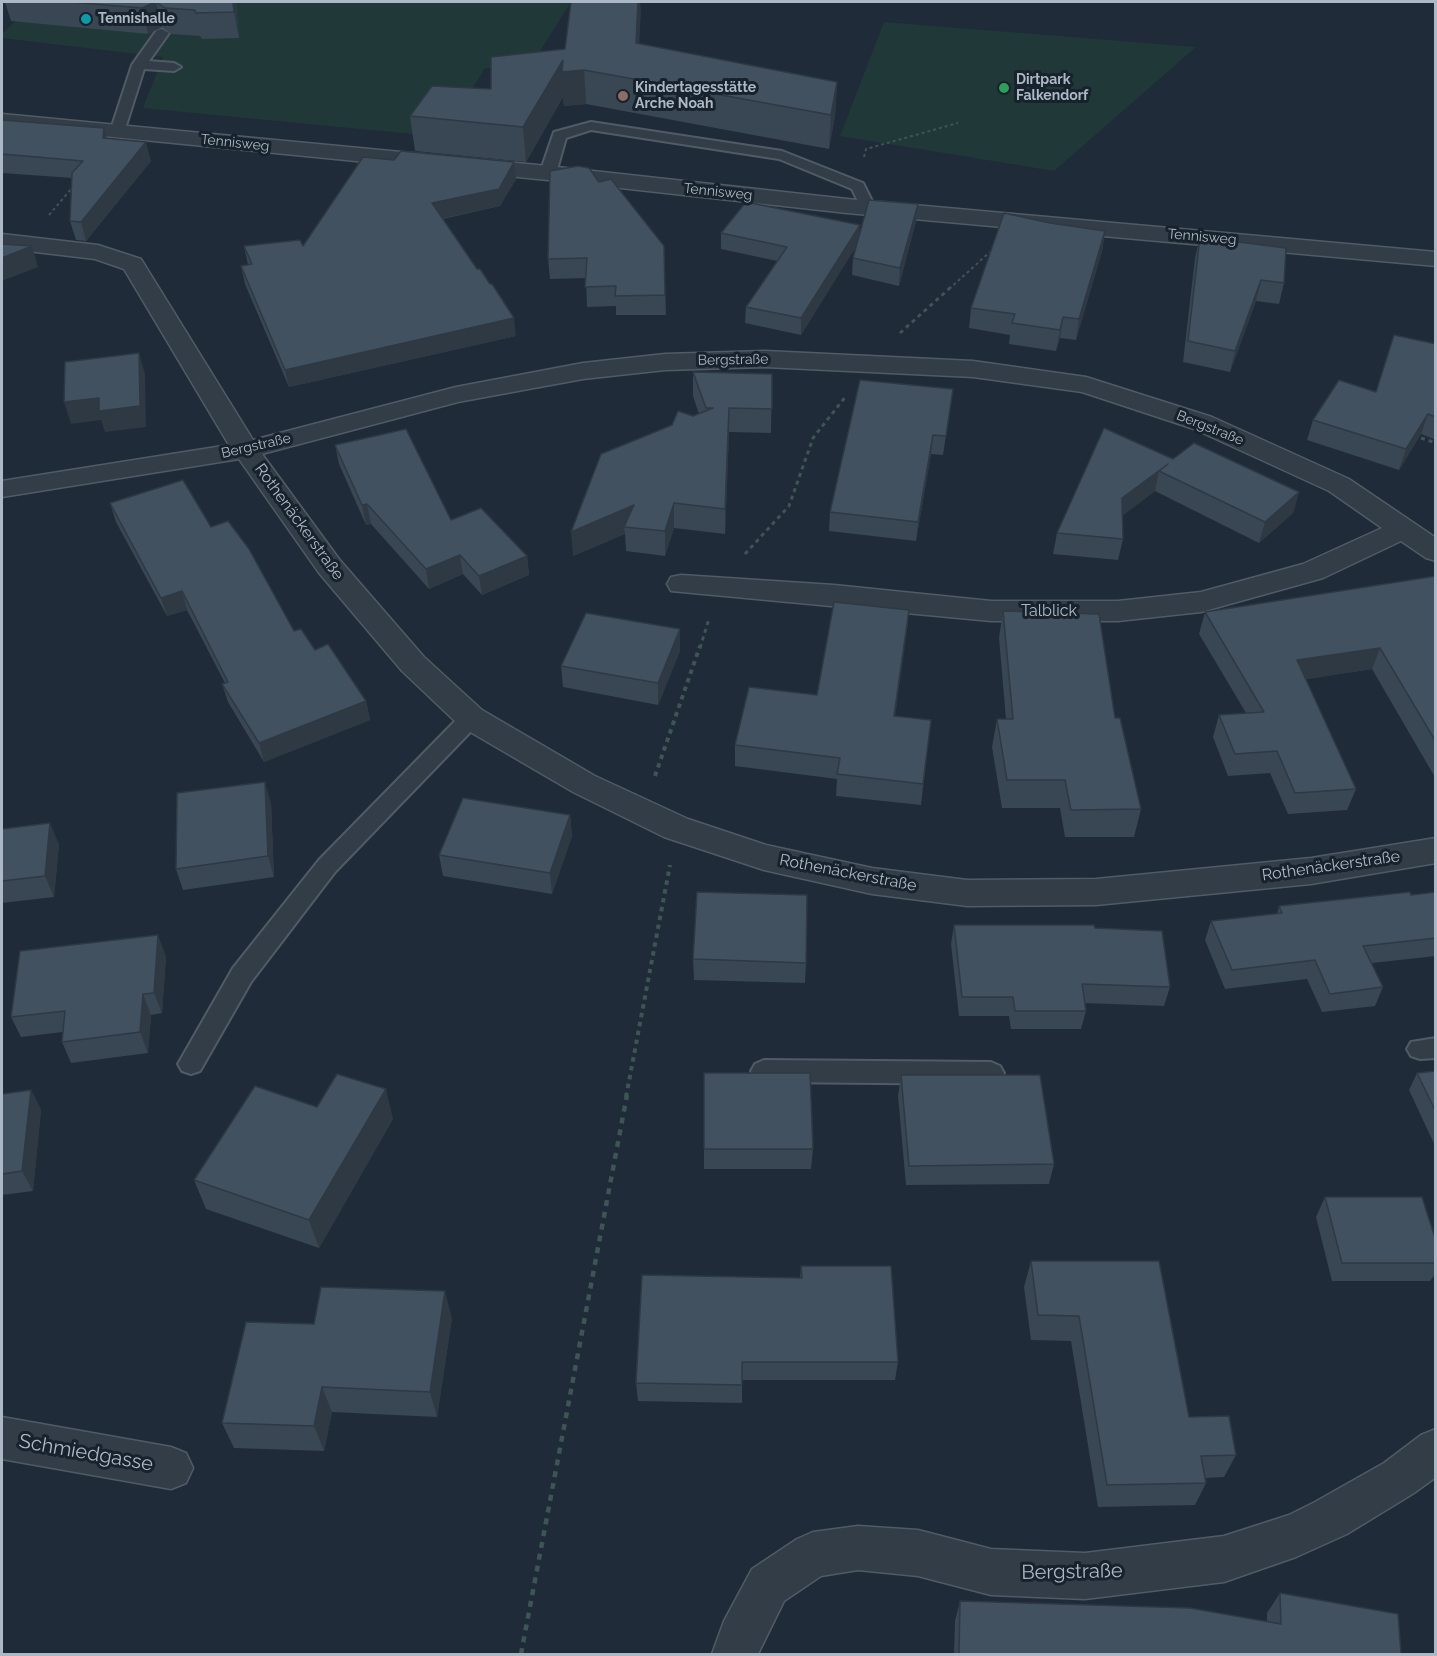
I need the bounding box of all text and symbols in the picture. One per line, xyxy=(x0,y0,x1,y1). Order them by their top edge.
place label: Tennishalle xyxy=(98,11,175,27)
marker: Tennishalle xyxy=(79,12,93,26)
place label: Dirtpark Falkendorf xyxy=(1016,72,1088,104)
place label: Kindertagesstätte Arche Noah xyxy=(635,80,756,112)
marker: Dirtpark Falkendorf xyxy=(997,81,1011,95)
marker: Kindertagesstätte Arche Noah xyxy=(616,89,630,103)
street label: Tennisweg xyxy=(200,131,270,155)
street label: Tennisweg xyxy=(683,180,753,204)
street label: Tennisweg xyxy=(1167,226,1237,248)
street label: Bergstraße xyxy=(697,351,769,369)
street label: Bergstraße xyxy=(1174,407,1246,449)
street label: Bergstraße xyxy=(220,430,292,462)
street label: Rothenäckerstraße xyxy=(250,460,348,584)
street label: Talblick xyxy=(1021,601,1077,621)
street label: Rothenäckerstraße xyxy=(1261,847,1401,885)
street label: Rothenäckerstraße xyxy=(778,850,918,896)
street label: Schmiedgasse xyxy=(17,1429,155,1477)
street label: Bergstraße xyxy=(1021,1559,1123,1585)

